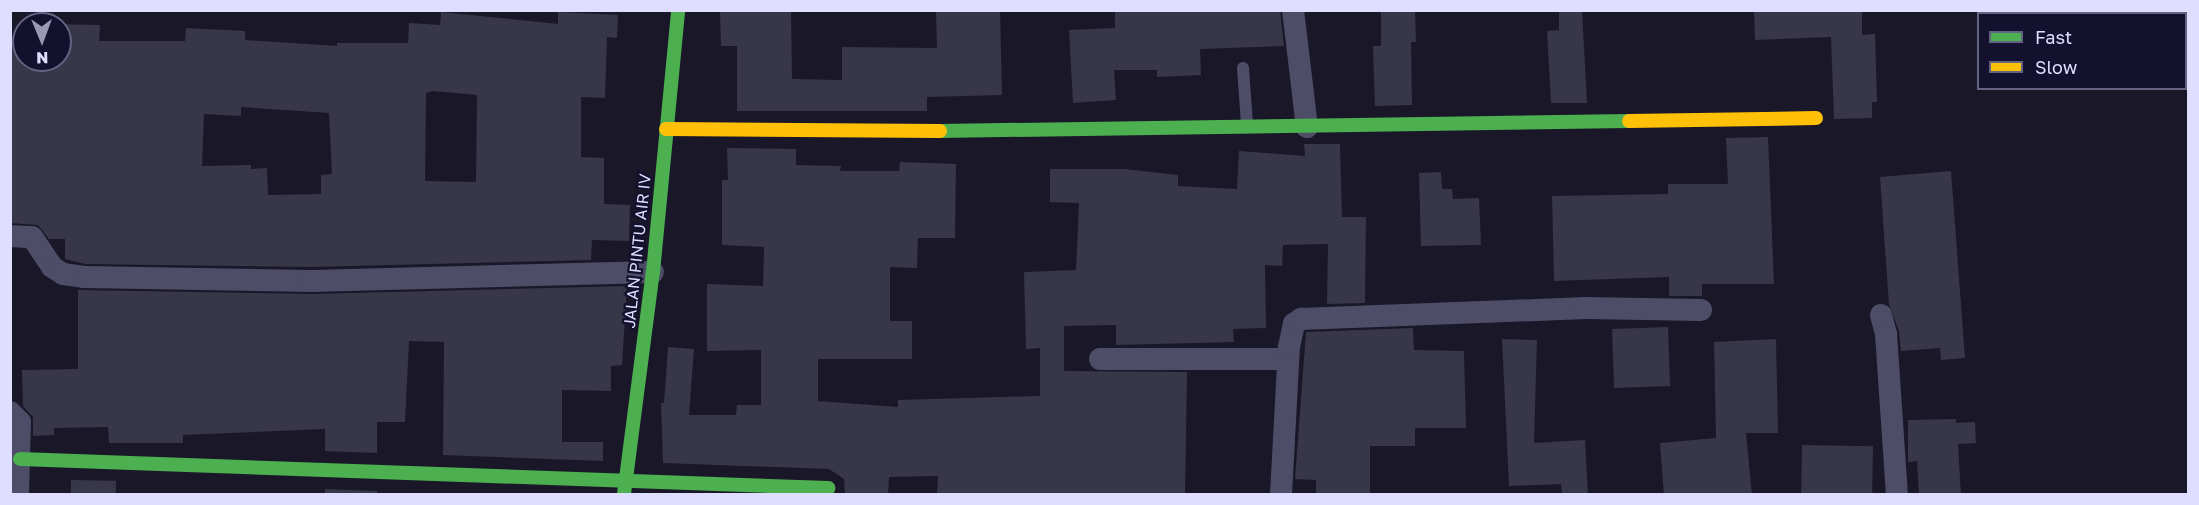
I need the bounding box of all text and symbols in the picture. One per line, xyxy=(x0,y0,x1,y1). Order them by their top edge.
north arrow xyxy=(12,12,72,72)
legend xyxy=(1977,12,2187,90)
text: Fast xyxy=(2035,26,2072,48)
text: N xyxy=(36,48,49,68)
text: Slow xyxy=(2035,56,2077,78)
street label: JALAN PINTU AIR IV xyxy=(619,173,655,329)

